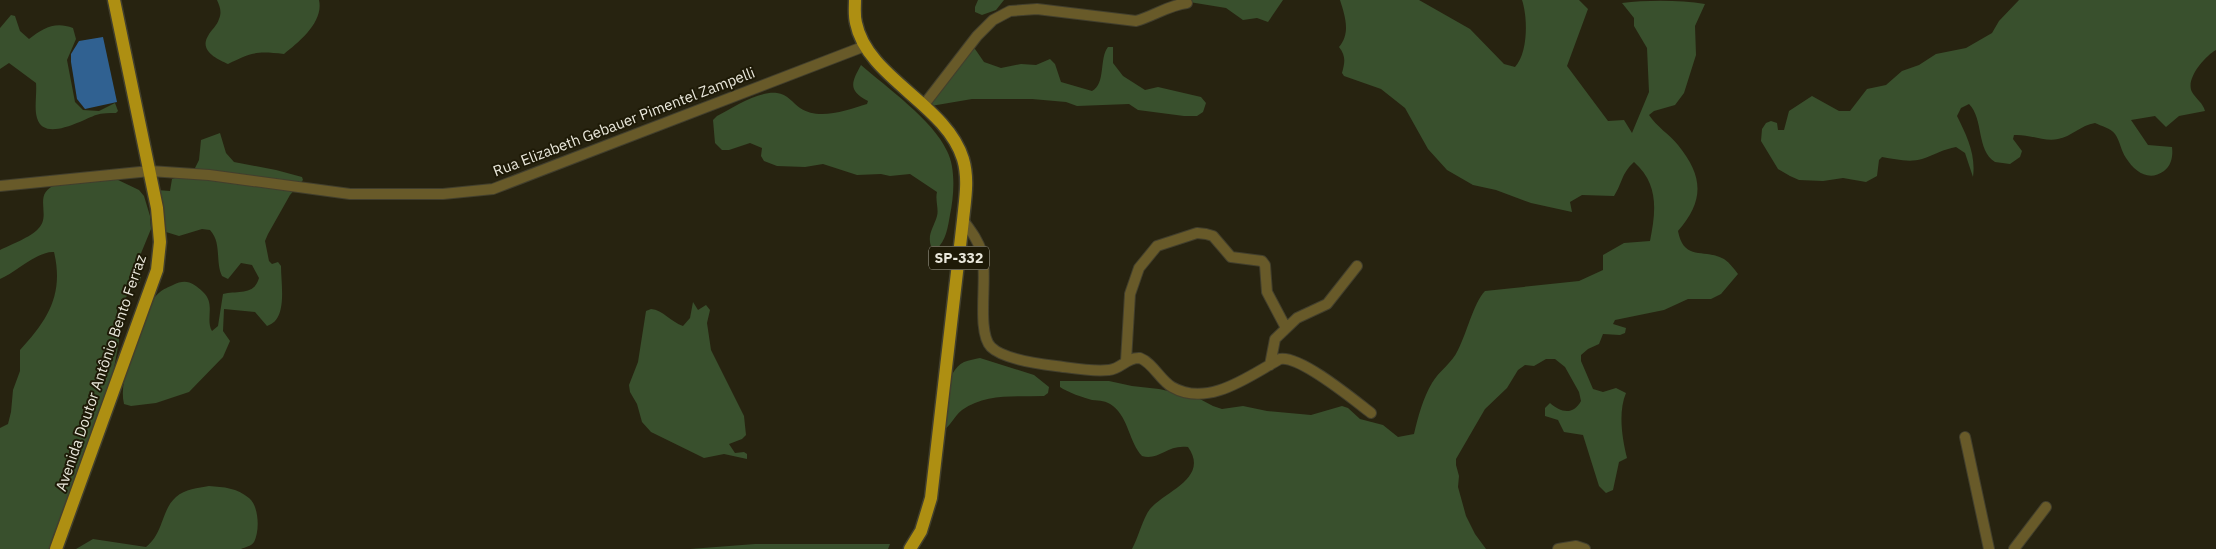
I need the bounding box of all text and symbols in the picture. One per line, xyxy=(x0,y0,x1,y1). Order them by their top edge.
street label: Rua Elizabeth Gebauer Pimentel Zampelli xyxy=(490,63,757,180)
road number: SP-332 xyxy=(929,247,989,270)
street label: Avenida Doutor Antônio Bento Ferraz xyxy=(51,252,150,494)

